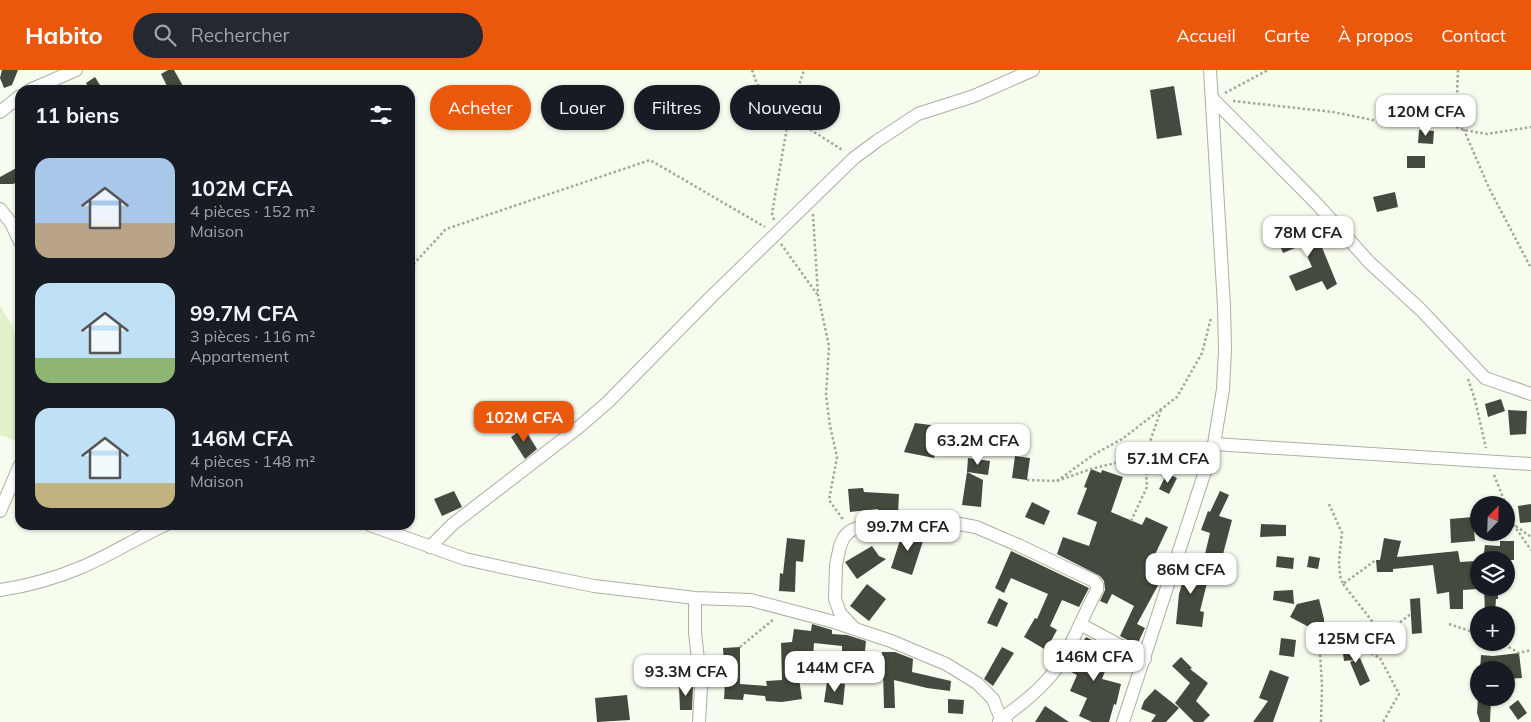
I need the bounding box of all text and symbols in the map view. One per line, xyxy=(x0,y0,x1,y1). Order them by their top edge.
search box xyxy=(133,13,483,58)
text: Habito xyxy=(25,20,103,50)
icon: search xyxy=(151,21,179,49)
text: Rechercher xyxy=(191,23,290,47)
text: Accueil xyxy=(1176,24,1236,47)
text: Carte xyxy=(1264,24,1310,47)
text: À propos xyxy=(1338,24,1413,47)
text: Contact xyxy=(1441,24,1506,47)
chip: Acheter xyxy=(430,85,531,130)
chip: Louer xyxy=(541,85,624,130)
chip: Filtres xyxy=(634,85,720,130)
chip: Nouveau xyxy=(730,85,840,130)
pin: 120M CFA xyxy=(1374,94,1478,137)
icon: filters xyxy=(367,101,395,129)
text: 120M CFA xyxy=(1387,101,1465,121)
text: 11 biens xyxy=(35,102,119,128)
text: 102M CFA xyxy=(190,175,293,201)
icon: home xyxy=(75,178,135,238)
text: 4 pièces · 152 m² xyxy=(190,201,315,221)
pin: 78M CFA xyxy=(1262,216,1354,258)
text: Maison xyxy=(190,221,244,241)
text: 78M CFA xyxy=(1274,222,1342,242)
text: 99.7M CFA xyxy=(190,300,298,326)
icon: home xyxy=(75,303,135,363)
text: 3 pièces · 116 m² xyxy=(190,326,315,346)
text: Appartement xyxy=(190,346,289,366)
pin: 102M CFA xyxy=(472,400,576,443)
text: 102M CFA xyxy=(485,407,563,427)
pin: 63.2M CFA xyxy=(921,424,1035,466)
text: 146M CFA xyxy=(190,425,293,451)
icon: home xyxy=(75,428,135,488)
text: 63.2M CFA xyxy=(937,430,1019,450)
pin: 57.1M CFA xyxy=(1111,442,1225,484)
text: 57.1M CFA xyxy=(1127,448,1209,468)
text: 4 pièces · 148 m² xyxy=(190,451,315,471)
text: Maison xyxy=(190,471,244,491)
north arrow xyxy=(1470,496,1515,541)
map controls xyxy=(1470,496,1515,706)
pin: 99.7M CFA xyxy=(851,510,965,552)
text: 99.7M CFA xyxy=(867,516,949,536)
button: layers xyxy=(1470,551,1515,596)
pin: 86M CFA xyxy=(1145,552,1237,595)
text: 86M CFA xyxy=(1157,559,1225,579)
button: + xyxy=(1470,606,1515,651)
pin: 125M CFA xyxy=(1304,622,1408,664)
text: 125M CFA xyxy=(1317,628,1395,648)
pin: 146M CFA xyxy=(1042,640,1146,682)
text: 146M CFA xyxy=(1055,646,1133,666)
pin: 144M CFA xyxy=(783,650,887,693)
pin: 93.3M CFA xyxy=(629,654,743,697)
text: 144M CFA xyxy=(796,657,874,677)
text: 93.3M CFA xyxy=(645,661,727,681)
button: − xyxy=(1470,661,1515,706)

